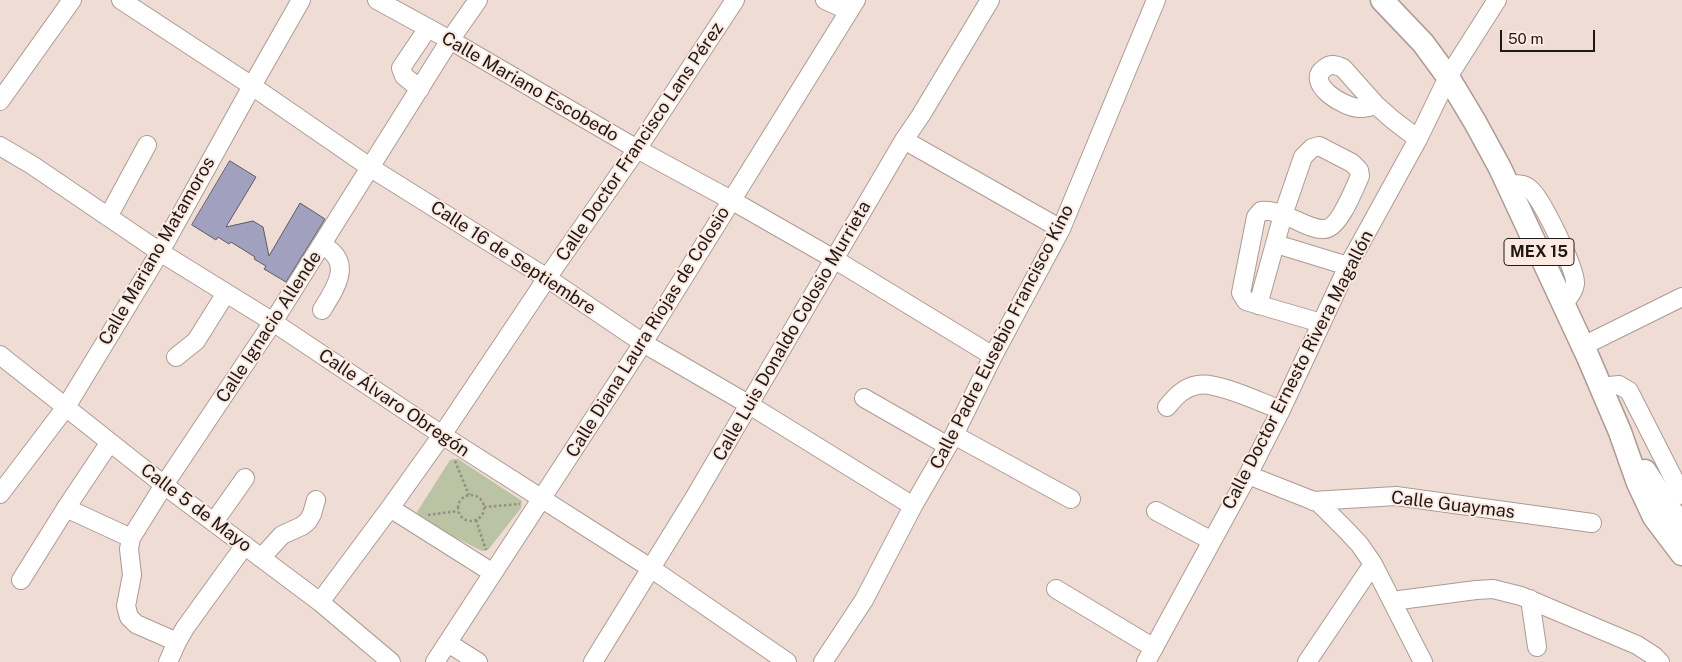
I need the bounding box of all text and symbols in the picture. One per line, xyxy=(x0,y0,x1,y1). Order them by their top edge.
street label: Calle Doctor Francisco Lans Pérez xyxy=(552,18,728,266)
scale bar xyxy=(1502,20,1597,52)
street label: Calle Mariano Escobedo xyxy=(438,27,622,147)
text: 50 m xyxy=(1508,30,1543,47)
street label: Calle Mariano Matamoros xyxy=(94,153,220,349)
street label: Calle 16 de Septiembre xyxy=(426,196,600,320)
street label: Calle Luis Donaldo Colosio Murrieta xyxy=(708,197,876,465)
street label: Calle Padre Eusebio Francisco Kino xyxy=(926,201,1078,473)
street label: Calle Diana Laura Riojas de Colosio xyxy=(562,203,734,461)
street label: Calle Doctor Ernesto Rivera Magallón xyxy=(1218,227,1378,513)
road number: MEX 15 xyxy=(1504,238,1574,266)
street label: Calle Ignacio Allende xyxy=(212,247,326,407)
street label: Calle Álvaro Obregón xyxy=(314,344,474,462)
street label: Calle 5 de Mayo xyxy=(136,459,256,557)
street label: Calle Guaymas xyxy=(1390,487,1516,523)

